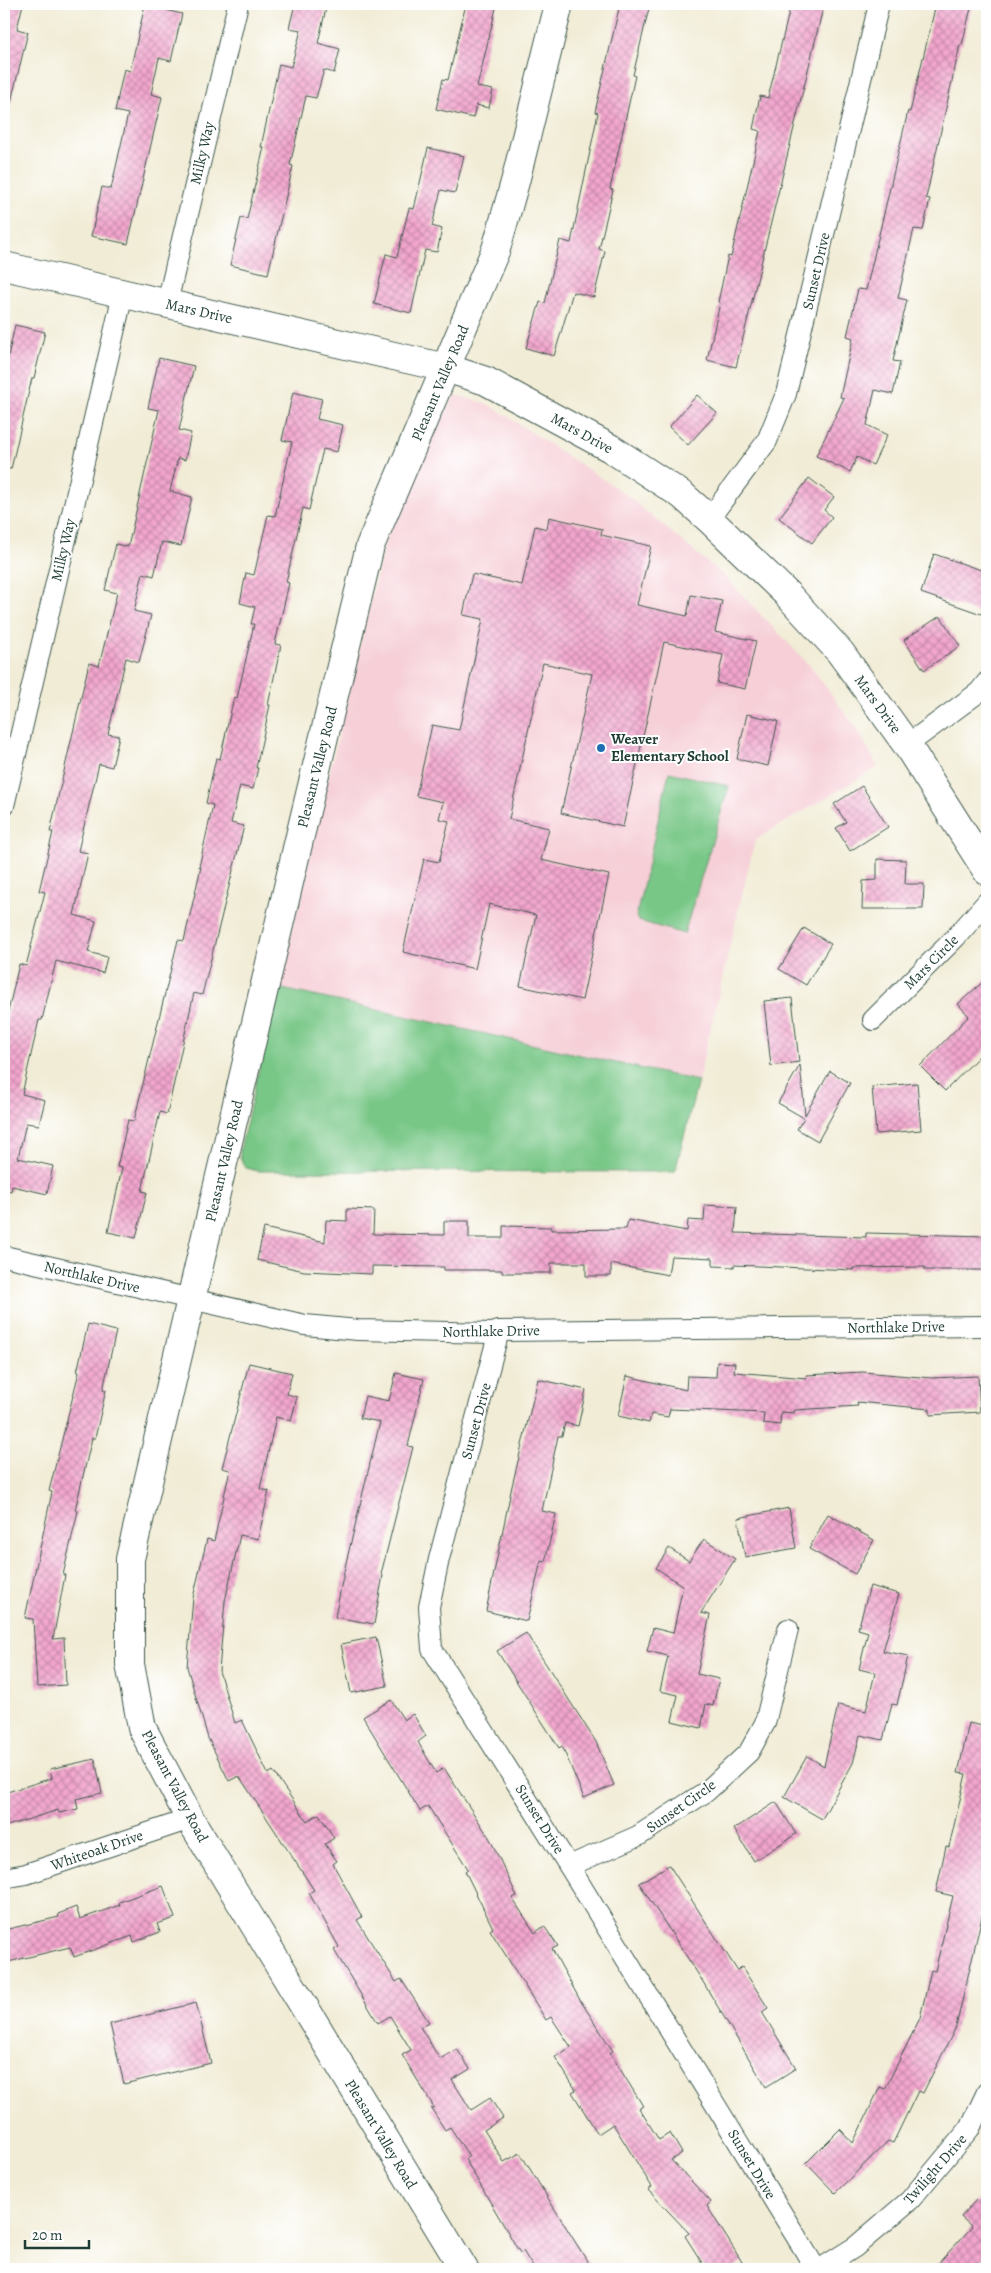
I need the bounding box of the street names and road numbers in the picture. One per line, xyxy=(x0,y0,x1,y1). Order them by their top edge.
street label: Milky Way xyxy=(185,119,219,186)
street label: Sunset Drive xyxy=(797,230,835,312)
street label: Mars Drive xyxy=(164,294,235,328)
street label: Pleasant Valley Road xyxy=(406,321,474,444)
street label: Mars Drive xyxy=(547,408,617,458)
street label: Milky Way xyxy=(46,516,80,583)
street label: Mars Drive xyxy=(850,671,906,738)
street label: Pleasant Valley Road xyxy=(292,703,342,830)
street label: Mars Circle xyxy=(899,930,963,994)
street label: Pleasant Valley Road xyxy=(200,1097,248,1224)
street label: Northlake Drive xyxy=(42,1256,142,1298)
street label: Northlake Drive xyxy=(847,1316,945,1338)
street label: Northlake Drive xyxy=(442,1320,540,1342)
street label: Sunset Drive xyxy=(456,1380,496,1462)
street label: Pleasant Valley Road xyxy=(137,1726,214,1847)
street label: Sunset Circle xyxy=(642,1775,720,1837)
street label: Sunset Drive xyxy=(511,1780,569,1858)
street label: Whiteoak Drive xyxy=(47,1825,146,1875)
street label: Pleasant Valley Road xyxy=(340,2075,422,2193)
street label: Sunset Drive xyxy=(723,2125,781,2203)
street label: Twilight Drive xyxy=(899,2129,971,2208)

